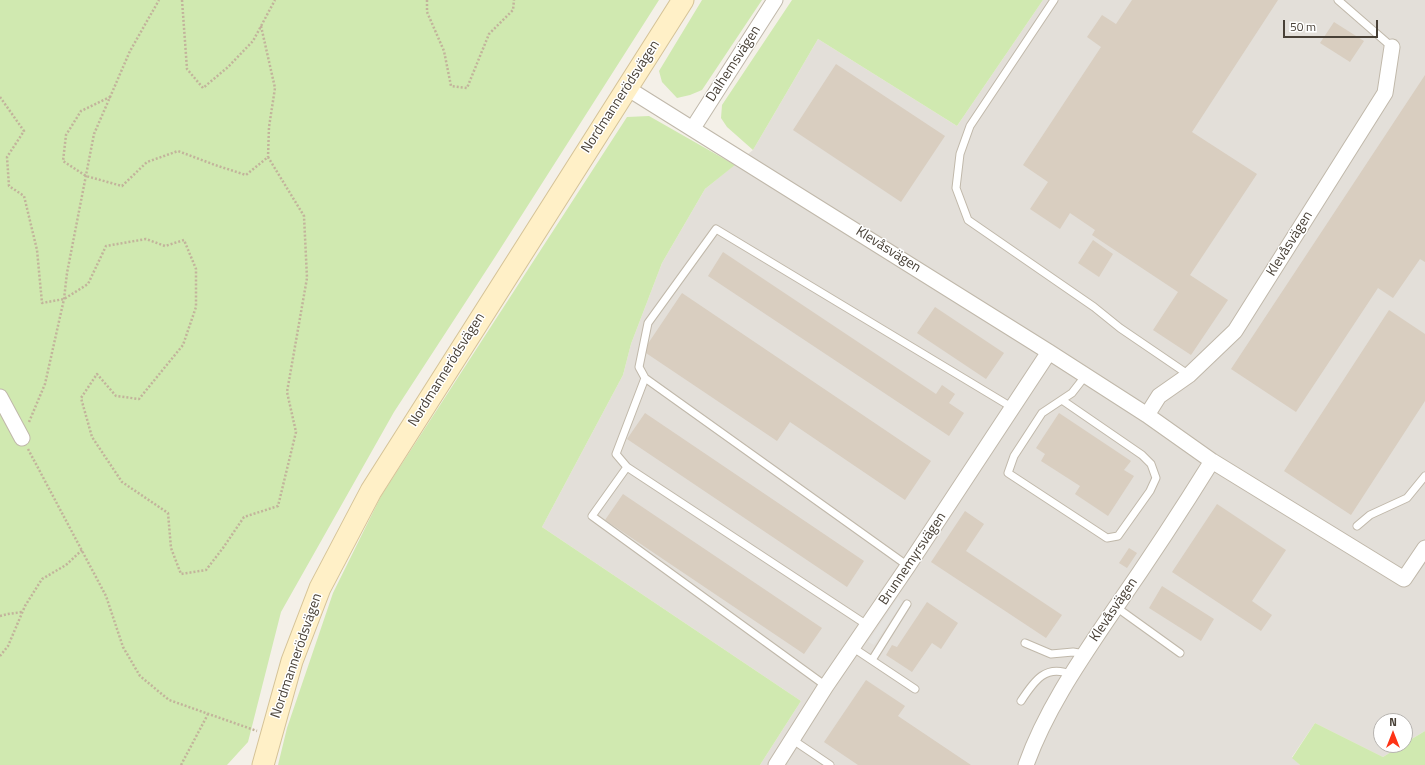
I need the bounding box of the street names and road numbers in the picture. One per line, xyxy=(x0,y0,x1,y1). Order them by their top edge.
street label: Dalhemsvägen xyxy=(703,23,765,105)
street label: Nordmannerödsvägen xyxy=(578,37,664,157)
street label: Klevåsvägen xyxy=(1263,208,1317,280)
street label: Klevåsvägen xyxy=(852,223,924,277)
street label: Nordmannerödsvägen xyxy=(405,310,489,430)
street label: Brunnemyrsvägen xyxy=(876,510,950,608)
street label: Klevåsvägen xyxy=(1086,575,1142,645)
street label: Nordmannerödsvägen xyxy=(268,591,326,721)

